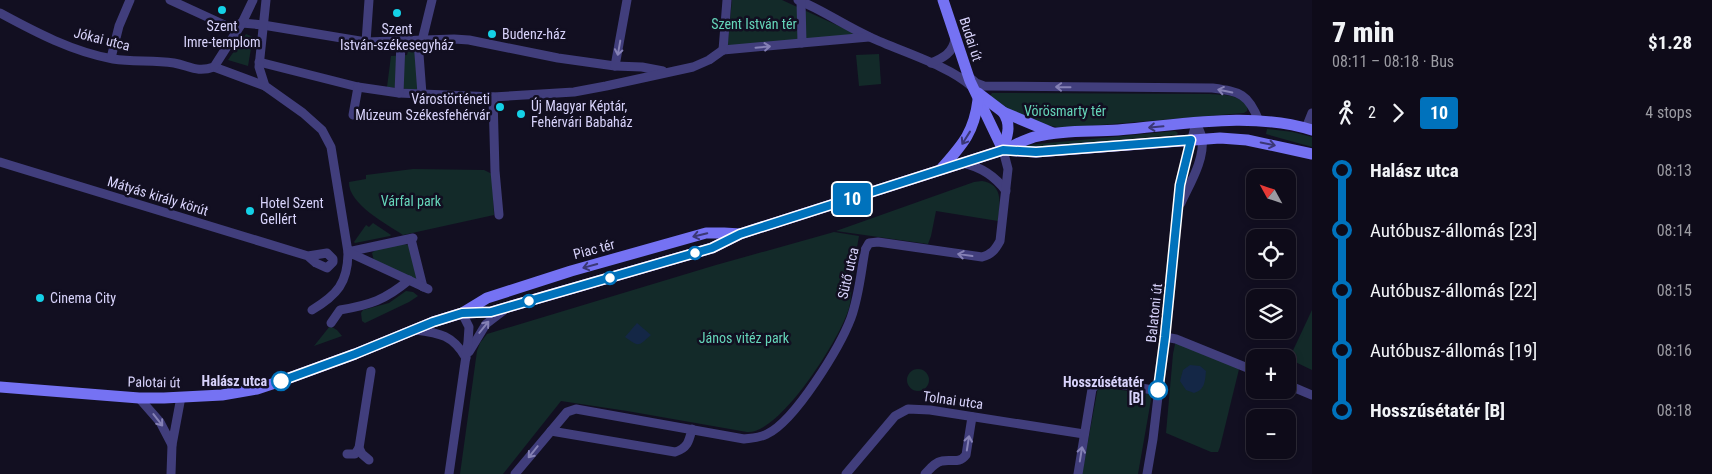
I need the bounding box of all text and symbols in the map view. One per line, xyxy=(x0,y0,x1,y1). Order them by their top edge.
marker: Szent Imre-templom xyxy=(216,4,228,16)
marker: Szent István-székesegyház xyxy=(391,7,403,19)
street label: Budai út xyxy=(956,15,986,63)
park label: Szent István tér xyxy=(711,16,797,32)
text: 7 min xyxy=(1332,16,1394,49)
place label: Szent Imre-templom xyxy=(183,18,261,50)
place label: Szent István-székesegyház xyxy=(340,21,454,53)
street label: Jókai utca xyxy=(72,24,132,54)
place label: Budenz-ház xyxy=(502,26,566,42)
marker: Budenz-ház xyxy=(486,28,498,40)
text: $1.28 xyxy=(1648,31,1692,54)
one-way arrow xyxy=(613,40,623,56)
one-way arrow xyxy=(754,42,770,51)
text: 08:11 – 08:18 · Bus xyxy=(1332,52,1454,71)
one-way arrow xyxy=(1056,82,1072,92)
one-way arrow xyxy=(1218,85,1234,95)
place label: Várostörténeti Múzeum Székesfehérvár xyxy=(355,91,490,123)
place label: Új Magyar Képtár, Fehérvári Babaház xyxy=(531,97,633,130)
icon: walk xyxy=(1332,99,1360,127)
icon: forward xyxy=(1384,99,1412,127)
marker: Várostörténeti Múzeum Székesfehérvár xyxy=(494,101,506,113)
text: 10 xyxy=(1430,102,1448,123)
park label: Vörösmarty tér xyxy=(1024,103,1106,119)
text: 2 xyxy=(1368,103,1376,122)
text: 4 stops xyxy=(1645,103,1692,122)
marker: Új Magyar Képtár, Fehérvári Babaház xyxy=(515,108,527,120)
one-way arrow xyxy=(1149,122,1165,131)
one-way arrow xyxy=(960,131,970,145)
one-way arrow xyxy=(1259,140,1275,149)
text: Halász utca xyxy=(1370,159,1459,182)
text: 08:13 xyxy=(1657,161,1692,180)
north arrow xyxy=(1246,169,1296,219)
map controls xyxy=(1246,169,1296,459)
street label: Mátyás király körút xyxy=(106,173,210,219)
line badge: 10 xyxy=(830,183,874,215)
text: 10 xyxy=(843,188,861,209)
park label: Várfal park xyxy=(381,193,442,209)
place label: Hotel Szent Gellért xyxy=(260,195,324,227)
marker: Hotel Szent Gellért xyxy=(244,205,256,217)
text: Autóbusz-állomás [23] xyxy=(1370,219,1537,242)
text: 08:14 xyxy=(1657,221,1692,240)
button: locate xyxy=(1246,229,1296,279)
one-way arrow xyxy=(692,231,708,241)
street label: Piac tér xyxy=(571,236,617,262)
unlabelled marker xyxy=(688,246,702,260)
street label: Sütő utca xyxy=(834,246,862,300)
one-way arrow xyxy=(958,250,974,260)
one-way arrow xyxy=(583,261,599,271)
unlabelled marker xyxy=(603,271,617,285)
text: Autóbusz-állomás [22] xyxy=(1370,279,1537,302)
text: 08:15 xyxy=(1657,281,1692,300)
street label: Balatoni út xyxy=(1143,283,1165,343)
button: layers xyxy=(1246,289,1296,339)
place label: Cinema City xyxy=(50,290,116,306)
marker: Cinema City xyxy=(34,292,46,304)
unlabelled marker xyxy=(522,294,536,308)
one-way arrow xyxy=(478,321,489,334)
park label: János vitéz park xyxy=(699,330,790,346)
text: Autóbusz-állomás [19] xyxy=(1370,339,1537,362)
text: 08:16 xyxy=(1657,341,1692,360)
button: + xyxy=(1246,349,1296,399)
marker: Halász utca xyxy=(271,371,291,391)
place label: Halász utca xyxy=(202,373,267,389)
street label: Palotai út xyxy=(127,374,181,390)
place label: Hosszúsétatér [B] xyxy=(1063,374,1144,406)
marker: Hosszúsétatér [B] xyxy=(1148,380,1168,400)
street label: Tolnai utca xyxy=(922,388,984,412)
text: Hosszúsétatér [B] xyxy=(1370,399,1505,422)
text: 08:18 xyxy=(1657,401,1692,420)
button: − xyxy=(1246,409,1296,459)
one-way arrow xyxy=(152,413,163,426)
one-way arrow xyxy=(964,435,974,451)
one-way arrow xyxy=(528,445,539,458)
one-way arrow xyxy=(1076,446,1086,462)

